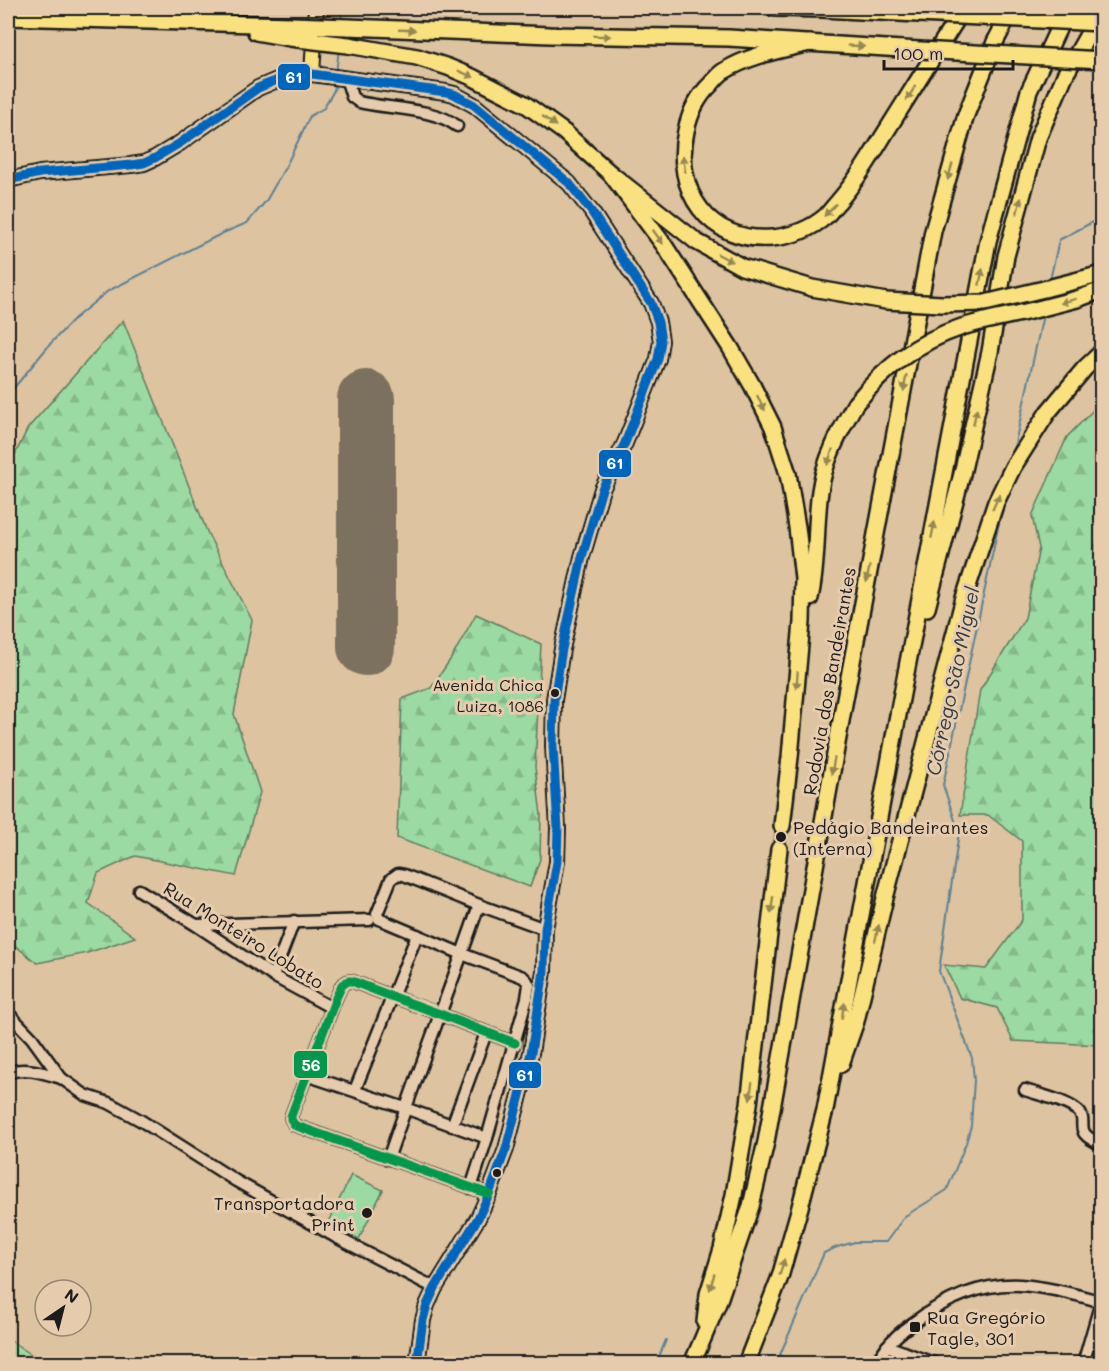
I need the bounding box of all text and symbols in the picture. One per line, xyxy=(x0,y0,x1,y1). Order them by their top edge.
one-way arrow xyxy=(397,25,416,34)
one-way arrow xyxy=(592,31,611,41)
scale bar xyxy=(884,33,1013,71)
one-way arrow xyxy=(846,41,865,51)
text: 100 m xyxy=(893,41,943,65)
line badge: 61 xyxy=(277,63,311,91)
text: 61 xyxy=(286,66,302,87)
one-way arrow xyxy=(457,69,475,79)
one-way arrow xyxy=(905,85,916,101)
one-way arrow xyxy=(542,115,557,127)
one-way arrow xyxy=(679,155,688,174)
one-way arrow xyxy=(945,163,954,181)
one-way arrow xyxy=(1015,197,1025,215)
one-way arrow xyxy=(823,203,837,217)
one-way arrow xyxy=(652,229,664,245)
one-way arrow xyxy=(717,253,734,263)
one-way arrow xyxy=(977,267,986,286)
one-way arrow xyxy=(1059,297,1077,306)
one-way arrow xyxy=(900,373,909,392)
one-way arrow xyxy=(756,395,766,412)
one-way arrow xyxy=(971,408,981,426)
one-way arrow xyxy=(825,448,834,466)
line badge: 61 xyxy=(598,449,632,478)
text: 61 xyxy=(607,452,623,473)
one-way arrow xyxy=(991,493,1001,511)
one-way arrow xyxy=(929,520,938,539)
street label: Rodovia dos Bandeirantes xyxy=(797,565,861,797)
one-way arrow xyxy=(863,565,872,584)
water label: Córrego São Miguel xyxy=(919,584,985,778)
one-way arrow xyxy=(792,670,802,689)
place label: Avenida Chica Luiza, 1086 xyxy=(432,674,544,716)
marker: Avenida Chica Luiza, 1086 xyxy=(549,687,561,699)
one-way arrow xyxy=(828,757,837,776)
place label: Pedágio Bandeirantes (Interna) xyxy=(793,815,989,860)
marker: Pedágio Bandeirantes (Interna) xyxy=(774,830,788,844)
street label: Rua Monteiro Lobato xyxy=(159,876,329,994)
one-way arrow xyxy=(768,895,777,914)
one-way arrow xyxy=(872,924,882,942)
one-way arrow xyxy=(839,1001,848,1020)
line badge: 56 xyxy=(293,1050,328,1079)
text: 56 xyxy=(301,1054,321,1075)
line badge: 61 xyxy=(508,1061,542,1089)
text: 61 xyxy=(517,1064,533,1085)
one-way arrow xyxy=(746,1082,756,1101)
unlabelled marker xyxy=(491,1167,503,1179)
place label: Transportadora Print xyxy=(214,1191,355,1236)
marker: Transportadora Print xyxy=(360,1206,374,1220)
one-way arrow xyxy=(778,1258,787,1276)
one-way arrow xyxy=(707,1273,716,1291)
north arrow xyxy=(33,1278,93,1338)
text: N xyxy=(61,1283,83,1307)
place label: Rua Gregório Tagle, 301 xyxy=(927,1305,1046,1350)
marker: Rua Gregório Tagle, 301 xyxy=(908,1320,922,1334)

